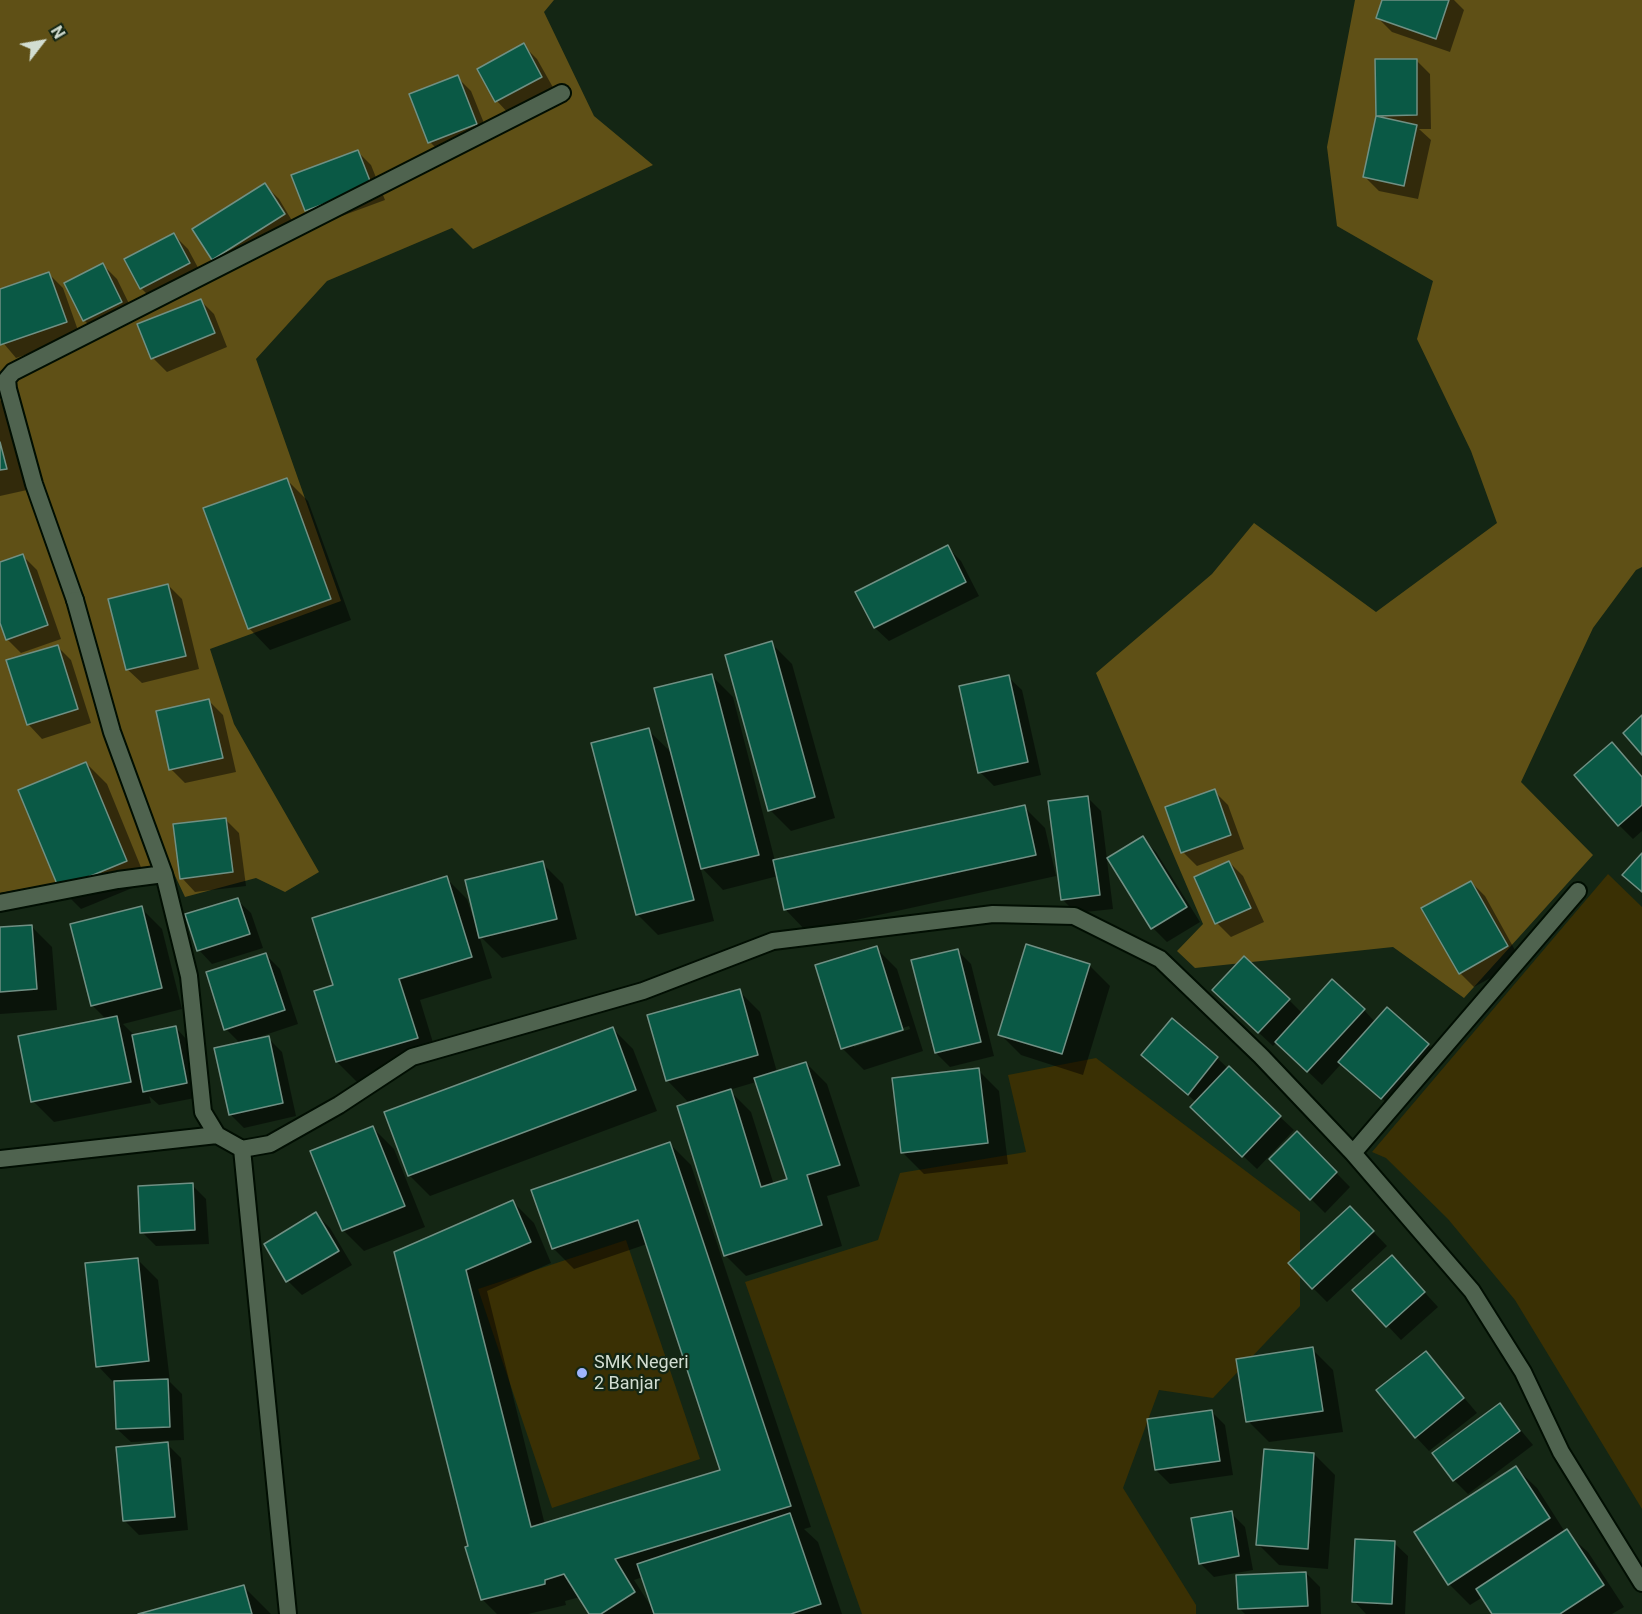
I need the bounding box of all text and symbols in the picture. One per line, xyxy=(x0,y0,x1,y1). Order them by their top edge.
north arrow xyxy=(12,12,72,72)
text: N xyxy=(47,23,69,42)
place label: SMK Negeri 2 Banjar xyxy=(594,1352,689,1394)
marker: SMK Negeri 2 Banjar xyxy=(575,1366,589,1380)

